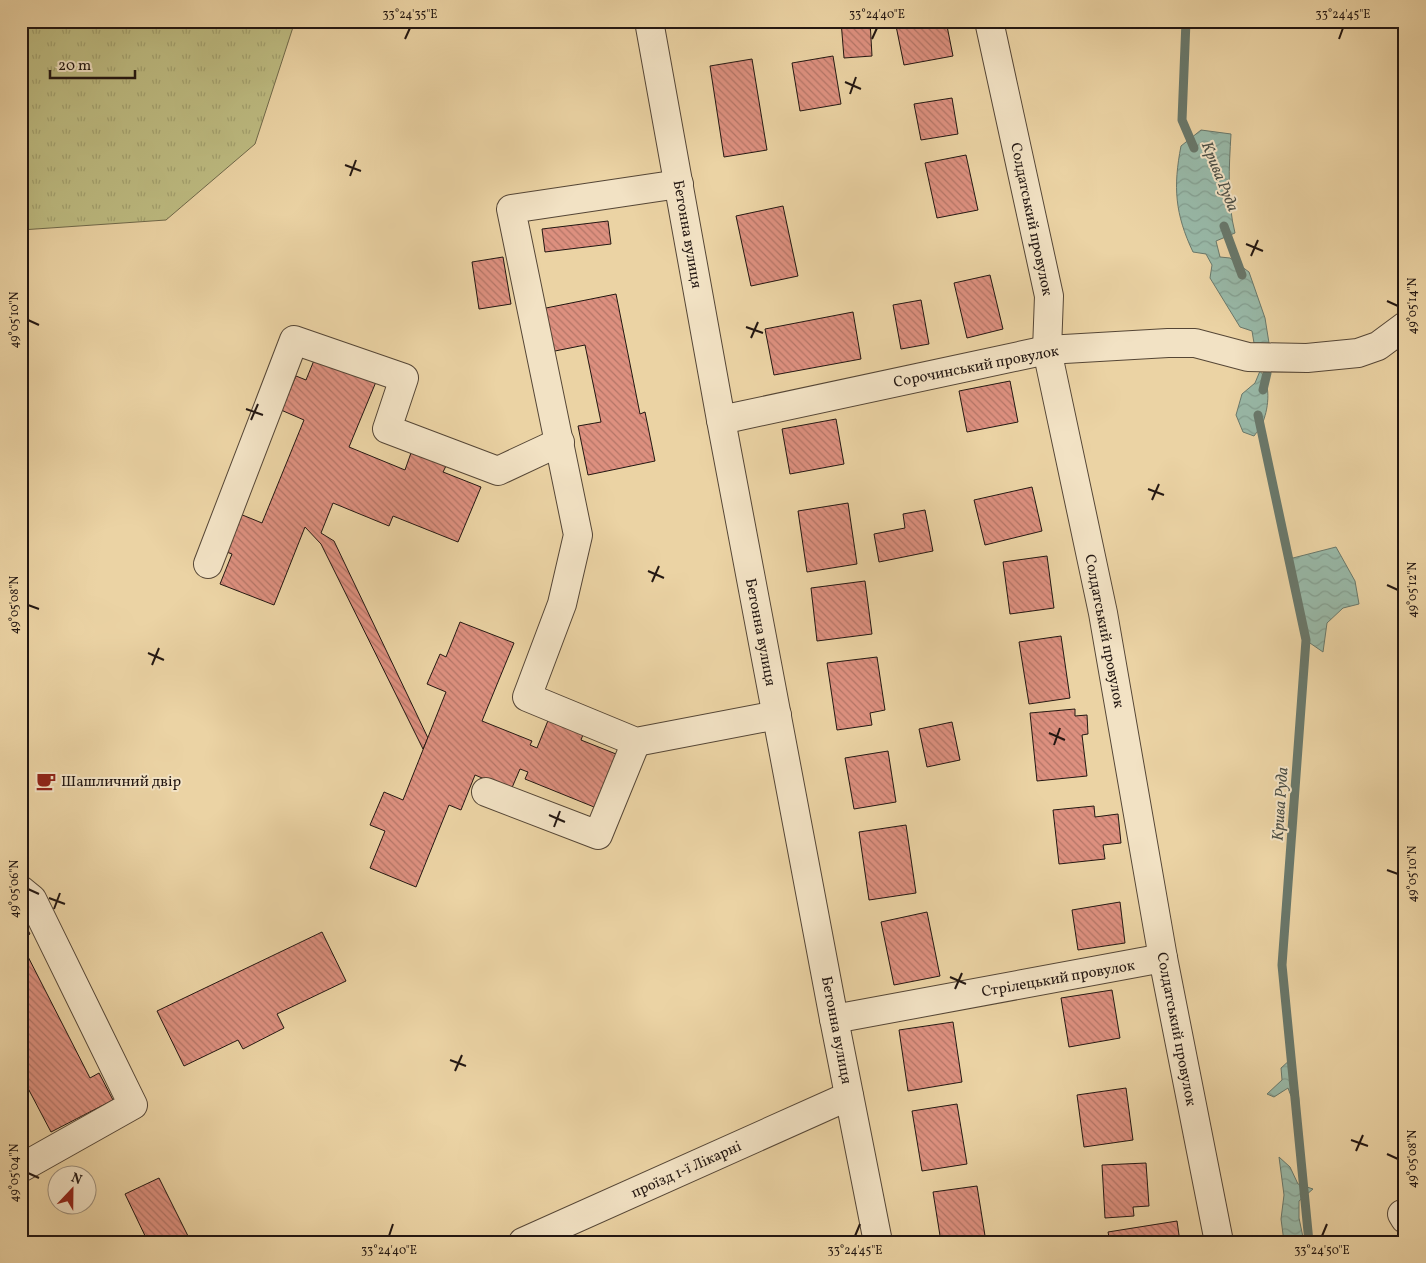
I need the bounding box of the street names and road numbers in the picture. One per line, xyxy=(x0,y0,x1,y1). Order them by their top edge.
street label: Солдатський провулок xyxy=(1004,141,1057,298)
street label: Бетонна вулиця xyxy=(667,178,706,290)
street label: Сорочинський провулок xyxy=(892,341,1061,394)
street label: Солдатський провулок xyxy=(1078,553,1129,710)
street label: Бетонна вулиця xyxy=(739,576,780,688)
street label: Солдатський провулок xyxy=(1150,951,1201,1108)
street label: Стрілецький провулок xyxy=(980,956,1136,1003)
street label: Бетонна вулиця xyxy=(815,974,856,1086)
street label: проїзд 1-ї Лікарні xyxy=(628,1137,745,1204)

